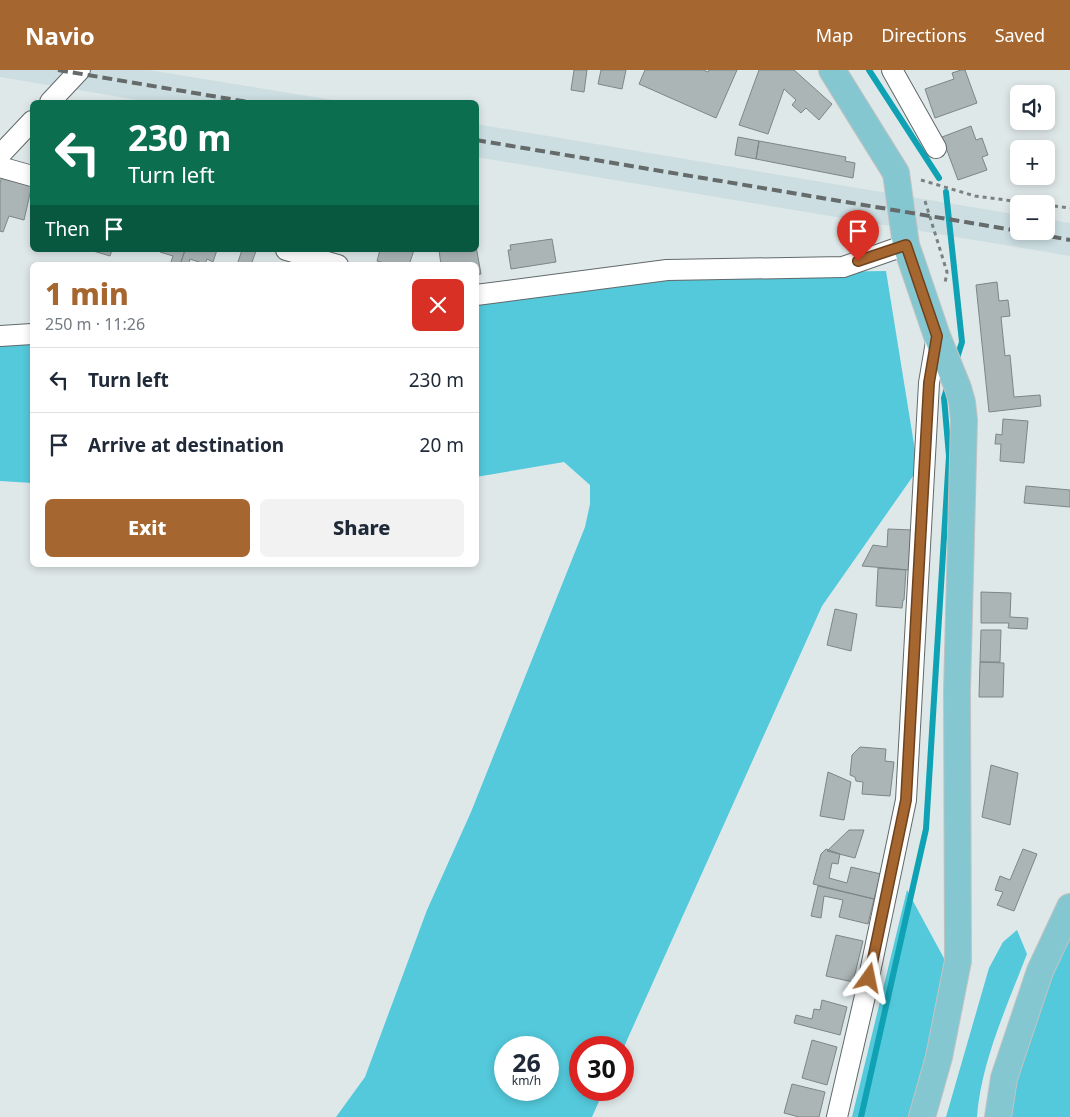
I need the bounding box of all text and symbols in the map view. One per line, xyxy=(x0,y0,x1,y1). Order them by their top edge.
text: Navio xyxy=(25,19,95,52)
text: Map xyxy=(816,23,853,47)
text: Directions xyxy=(881,23,967,47)
text: Saved xyxy=(995,23,1045,47)
map controls xyxy=(1010,85,1055,240)
button: sound xyxy=(1010,85,1055,130)
text: 230 m xyxy=(128,114,231,161)
icon: left xyxy=(45,120,110,185)
button: + xyxy=(1010,140,1055,185)
text: Turn left xyxy=(128,159,215,189)
button: − xyxy=(1010,195,1055,240)
pin xyxy=(837,210,879,261)
icon: arrive xyxy=(100,215,128,243)
text: Then xyxy=(45,216,90,242)
icon: arrive xyxy=(844,217,872,245)
text: 1 min xyxy=(45,273,129,314)
button: close xyxy=(412,279,464,331)
text: 250 m · 11:26 xyxy=(45,313,145,335)
icon: left xyxy=(45,366,73,394)
text: Turn left xyxy=(88,367,169,393)
text: 230 m xyxy=(409,367,464,393)
icon: arrive xyxy=(45,431,73,459)
text: Arrive at destination xyxy=(88,432,284,458)
text: 20 m xyxy=(420,432,464,458)
button: Exit xyxy=(45,499,250,557)
button: Share xyxy=(260,499,464,557)
position arrow xyxy=(842,951,894,1003)
speed limit sign: 30 xyxy=(569,1036,634,1101)
text: 26 xyxy=(512,1045,541,1079)
text: km/h xyxy=(512,1072,541,1089)

